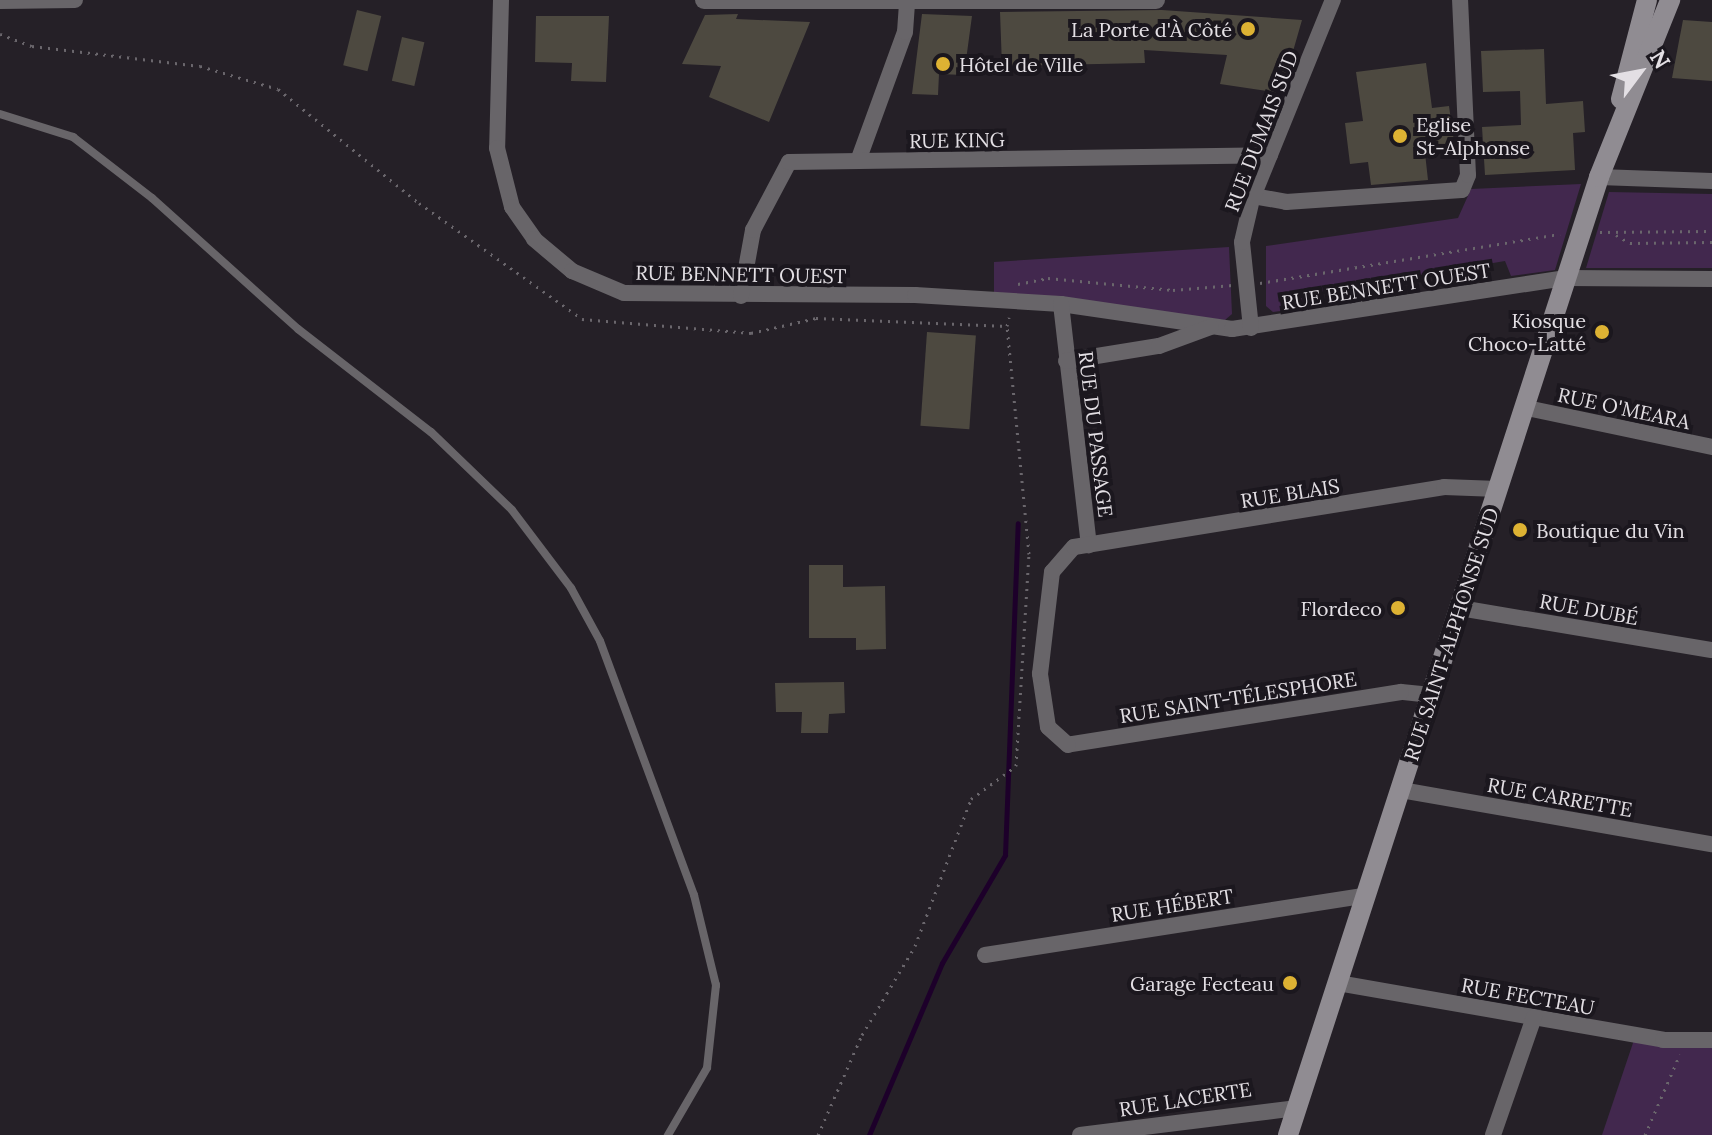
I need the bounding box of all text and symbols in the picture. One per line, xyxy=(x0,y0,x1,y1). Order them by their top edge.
place label: La Porte d'À Côté xyxy=(1071,17,1232,41)
marker: La Porte d'À Côté xyxy=(1239,20,1257,38)
north arrow xyxy=(1600,32,1680,112)
text: N xyxy=(1644,45,1677,74)
street label: RUE DUMAIS SUD xyxy=(1219,47,1303,215)
place label: Hôtel de Ville xyxy=(959,52,1083,76)
marker: Hôtel de Ville xyxy=(934,55,952,73)
place label: Eglise St-Alphonse xyxy=(1416,112,1530,159)
street label: RUE KING xyxy=(909,127,1005,153)
marker: Eglise St-Alphonse xyxy=(1391,127,1409,145)
street label: RUE BENNETT OUEST xyxy=(1280,258,1492,314)
street label: RUE BENNETT OUEST xyxy=(635,260,847,288)
place label: Kiosque Choco-Latté xyxy=(1468,308,1586,355)
marker: Kiosque Choco-Latté xyxy=(1593,323,1611,341)
street label: RUE DU PASSAGE xyxy=(1074,350,1118,518)
street label: RUE O'MEARA xyxy=(1556,382,1692,434)
street label: RUE BLAIS xyxy=(1239,473,1341,513)
street label: RUE SAINT-ALPHONSE SUD xyxy=(1399,504,1503,764)
place label: Boutique du Vin xyxy=(1536,518,1685,542)
marker: Boutique du Vin xyxy=(1511,521,1529,539)
street label: RUE DUBÉ xyxy=(1538,589,1640,629)
place label: Flordeco xyxy=(1300,596,1382,620)
marker: Flordeco xyxy=(1389,599,1407,617)
street label: RUE SAINT-TÉLESPHORE xyxy=(1118,666,1358,728)
street label: RUE CARRETTE xyxy=(1485,772,1635,822)
street label: RUE HÉBERT xyxy=(1109,884,1235,926)
place label: Garage Fecteau xyxy=(1130,971,1274,995)
street label: RUE FECTEAU xyxy=(1459,972,1597,1020)
marker: Garage Fecteau xyxy=(1281,974,1299,992)
street label: RUE LACERTE xyxy=(1117,1077,1253,1121)

